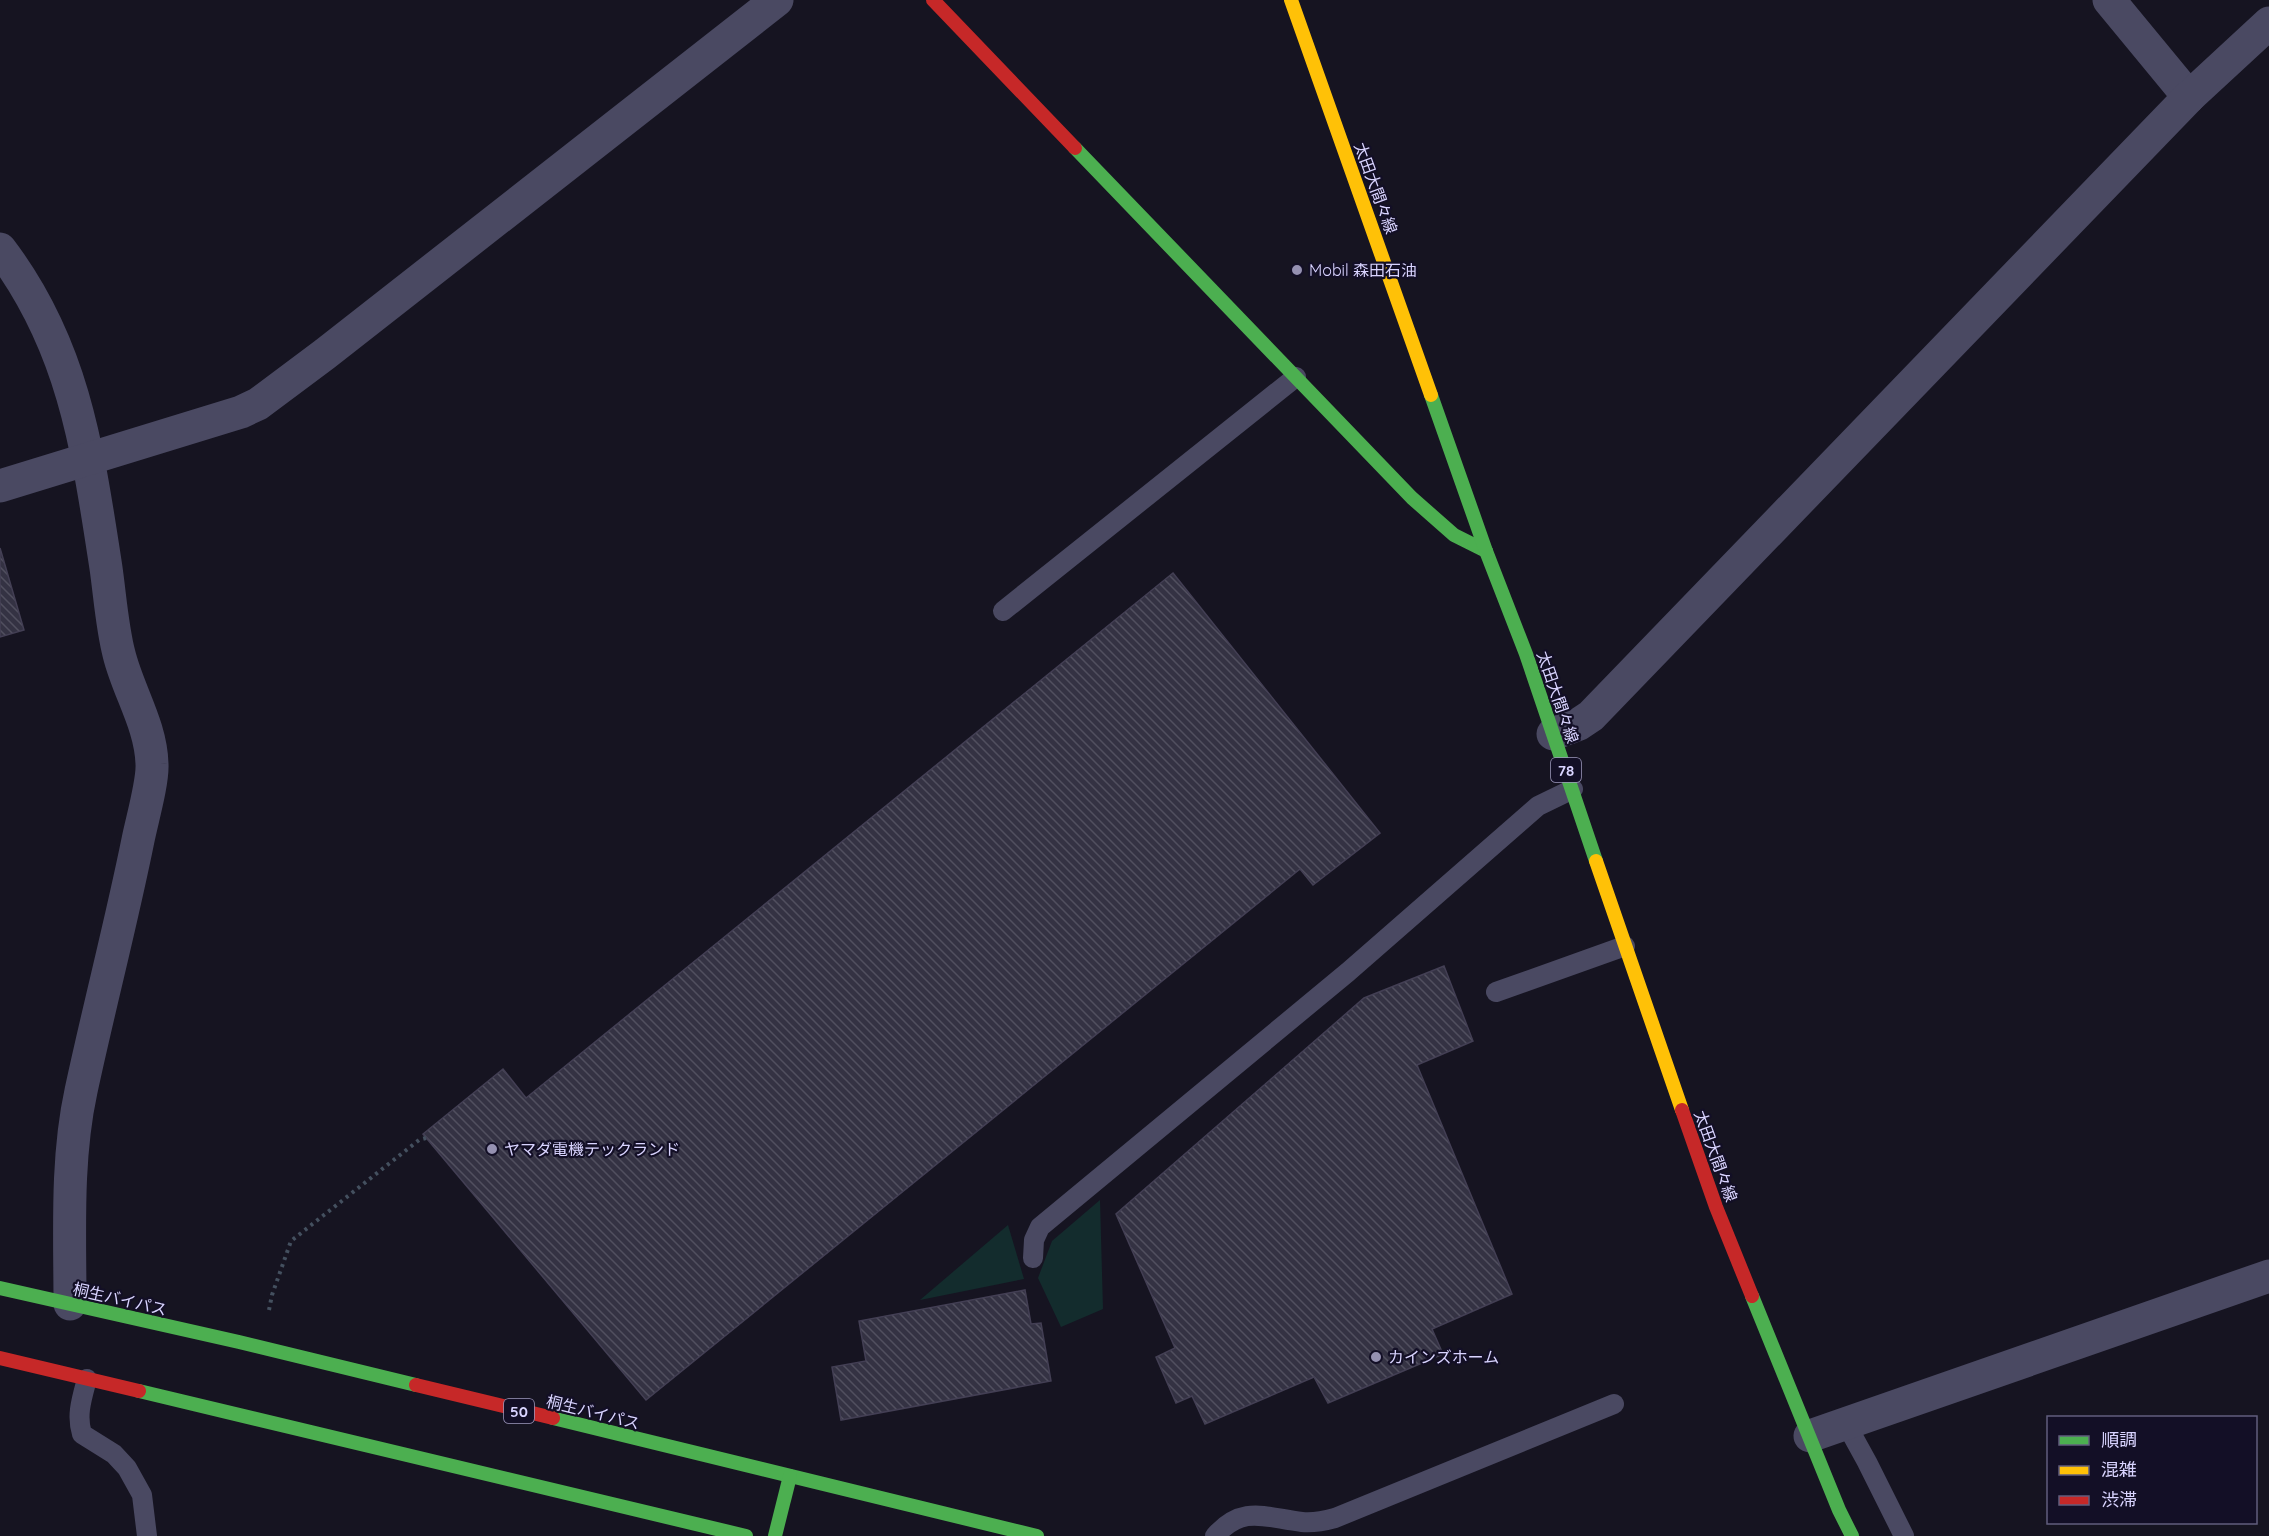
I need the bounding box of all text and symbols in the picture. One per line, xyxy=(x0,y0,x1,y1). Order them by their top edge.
street label: 太田大間々線 xyxy=(1350,139,1402,237)
place label: Mobil 森田石油 xyxy=(1309,260,1417,280)
marker: Mobil 森田石油 xyxy=(1290,263,1304,277)
street label: 太田大間々線 xyxy=(1533,648,1583,746)
road number: 78 xyxy=(1551,758,1581,782)
street label: 太田大間々線 xyxy=(1690,1107,1742,1205)
place label: ヤマダ電機テックランド xyxy=(504,1139,680,1159)
marker: ヤマダ電機テックランド xyxy=(485,1142,499,1156)
street label: 桐生バイパス xyxy=(71,1278,169,1320)
place label: カインズホーム xyxy=(1388,1347,1499,1367)
marker: カインズホーム xyxy=(1369,1350,1383,1364)
street label: 桐生バイパス xyxy=(544,1391,642,1433)
road number: 50 xyxy=(504,1399,534,1423)
legend xyxy=(2047,1416,2257,1524)
text: 順調 xyxy=(2101,1428,2137,1451)
text: 混雑 xyxy=(2101,1458,2137,1481)
text: 渋滞 xyxy=(2101,1488,2137,1511)

